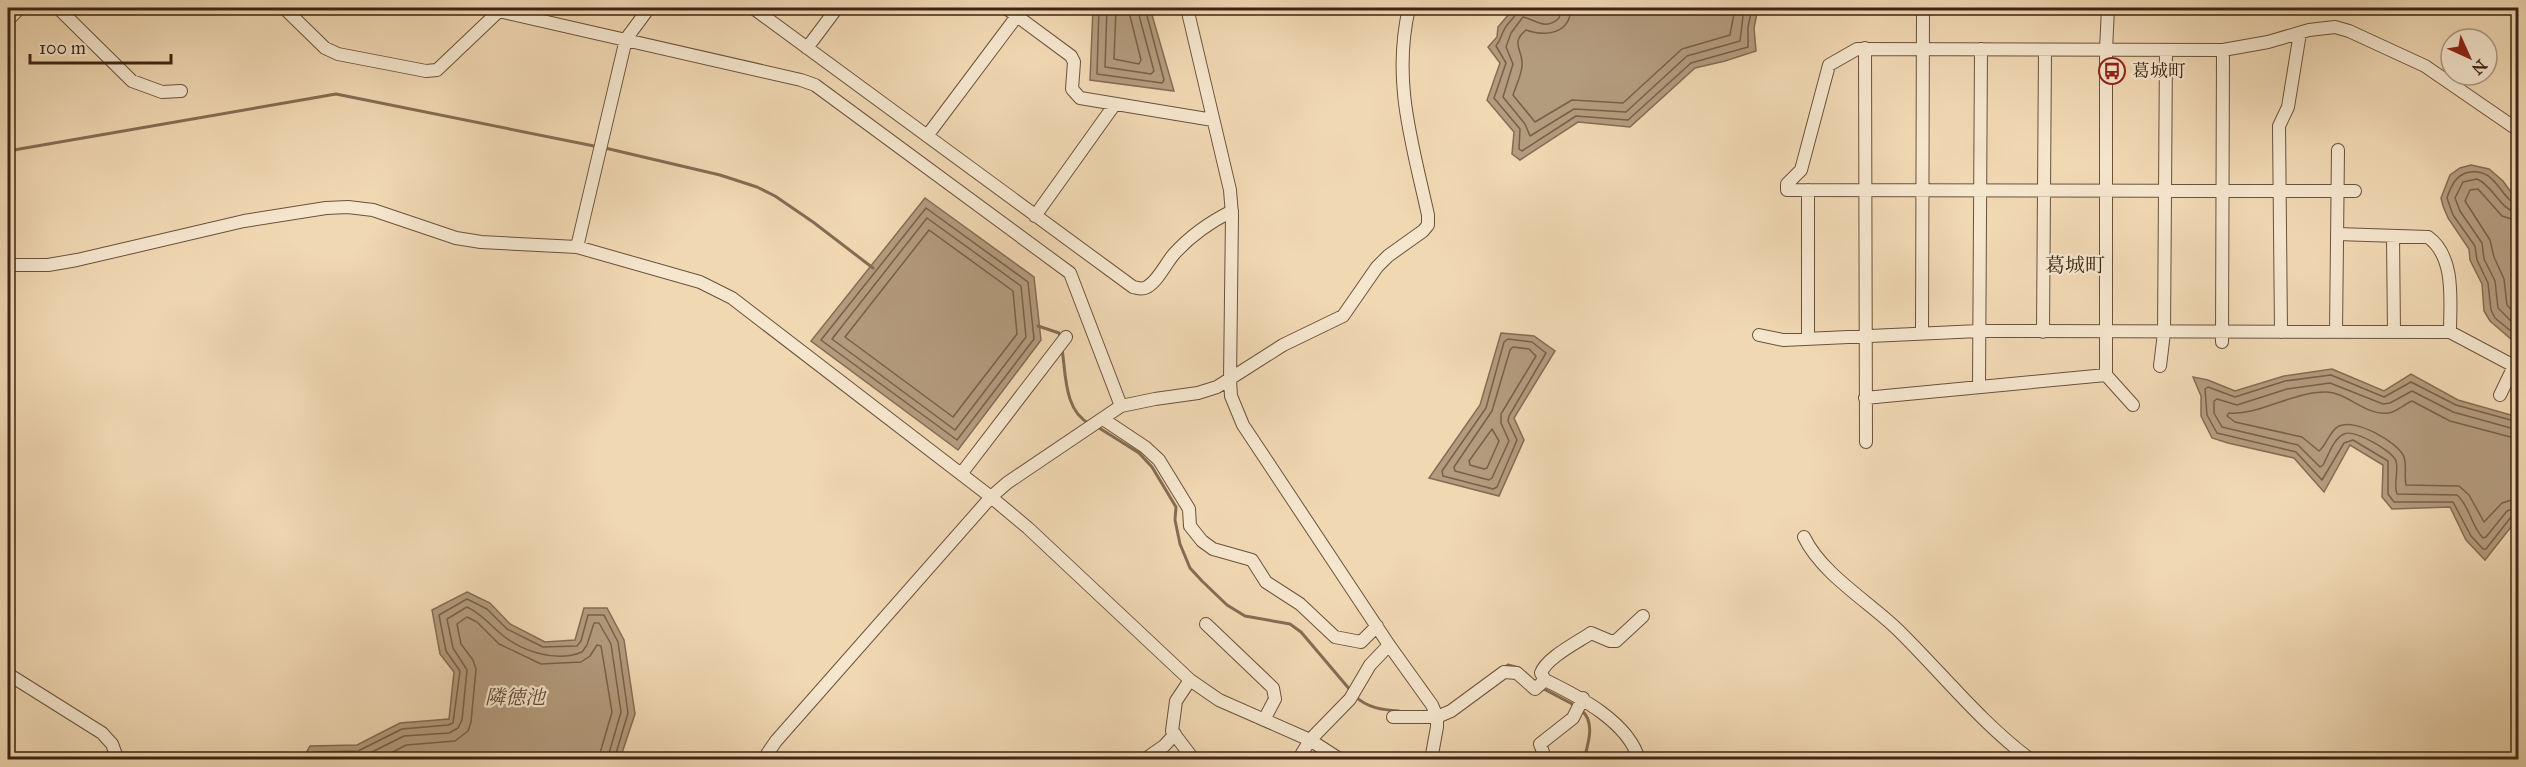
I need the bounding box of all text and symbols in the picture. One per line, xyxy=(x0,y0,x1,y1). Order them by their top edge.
scale bar xyxy=(30,27,171,65)
north arrow xyxy=(2439,27,2499,87)
text: 100 m xyxy=(39,37,86,59)
bus stop icon: 葛城町 xyxy=(2097,56,2127,86)
text: N xyxy=(2467,56,2491,79)
place label: 葛城町 xyxy=(2132,60,2186,82)
district label: 葛城町 xyxy=(2045,253,2105,277)
water label: 隣徳池 xyxy=(485,685,547,709)

